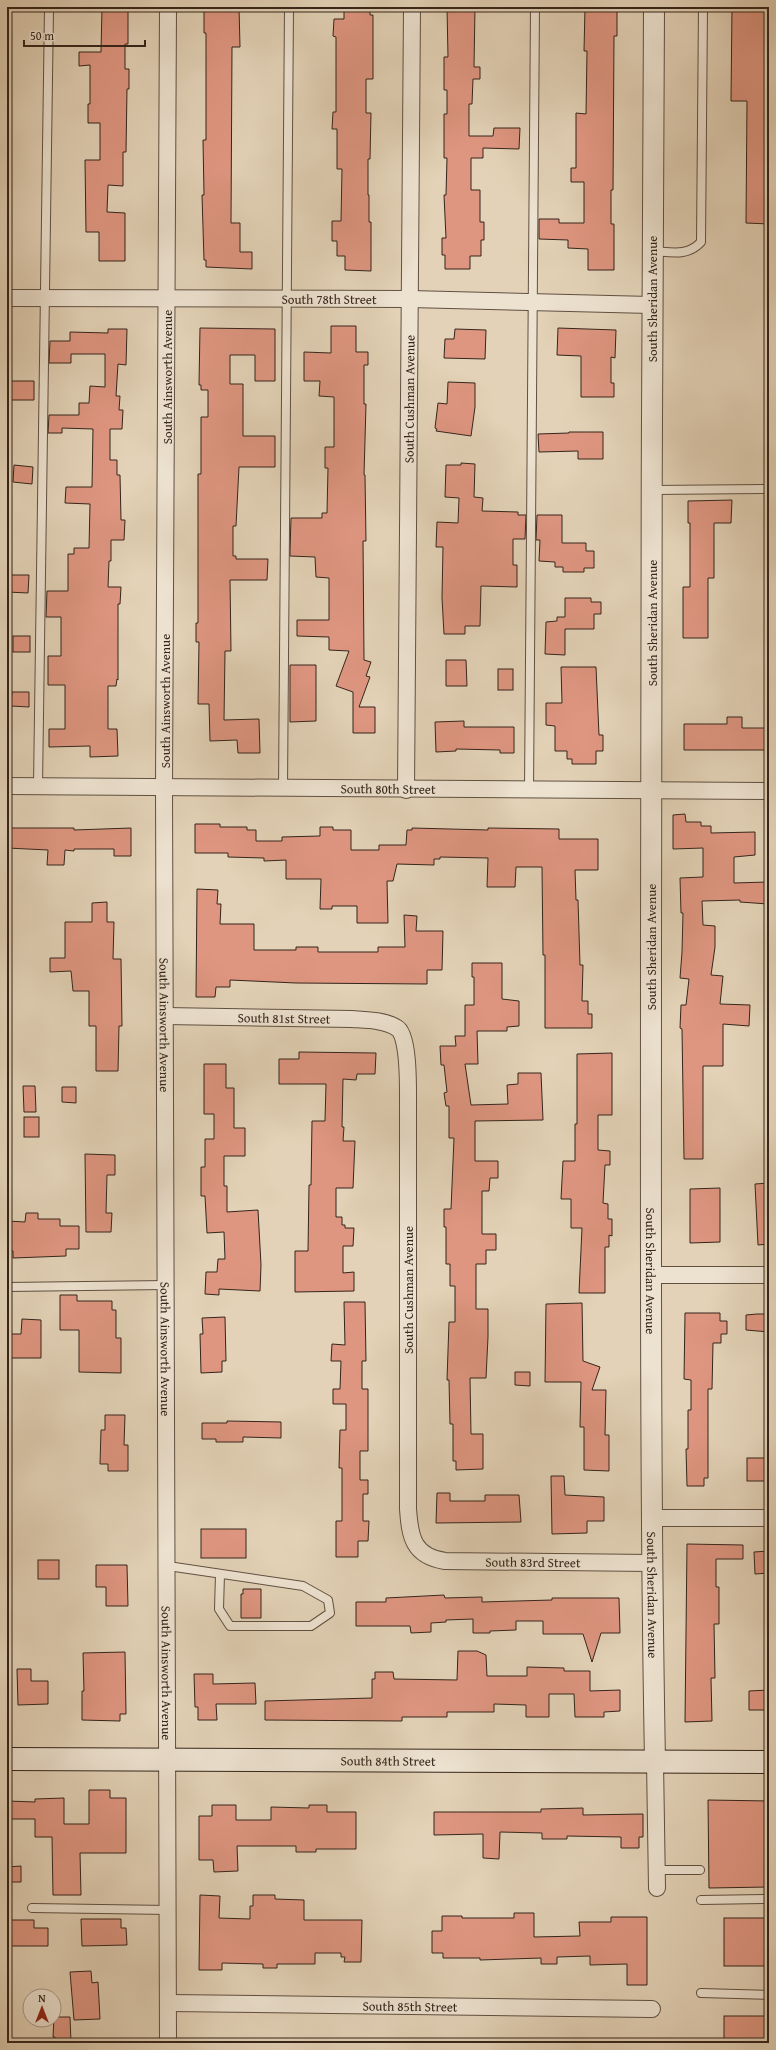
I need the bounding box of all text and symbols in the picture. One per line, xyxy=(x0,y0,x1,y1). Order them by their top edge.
scale bar xyxy=(24,22,145,48)
text: 50 m xyxy=(30,27,54,44)
street label: South Sheridan Avenue xyxy=(643,236,662,362)
street label: South 78th Street xyxy=(281,289,377,308)
street label: South Ainsworth Avenue xyxy=(158,310,177,444)
street label: South Cushman Avenue xyxy=(399,335,419,463)
street label: South Sheridan Avenue xyxy=(643,560,662,686)
street label: South Ainsworth Avenue xyxy=(156,634,175,768)
street label: South 80th Street xyxy=(340,779,436,798)
street label: South Sheridan Avenue xyxy=(642,884,661,1010)
street label: South Ainsworth Avenue xyxy=(155,958,174,1092)
street label: South 81st Street xyxy=(237,1008,331,1028)
street label: South Sheridan Avenue xyxy=(641,1207,661,1334)
street label: South Cushman Avenue xyxy=(399,1226,418,1354)
street label: South Ainsworth Avenue xyxy=(156,1282,176,1416)
street label: South Sheridan Avenue xyxy=(643,1531,663,1659)
street label: South 83rd Street xyxy=(485,1552,581,1572)
street label: South Ainsworth Avenue xyxy=(157,1606,177,1740)
street label: South 84th Street xyxy=(340,1751,436,1770)
north arrow xyxy=(22,1988,62,2028)
text: N xyxy=(38,1990,46,2006)
street label: South 85th Street xyxy=(362,1996,458,2016)

